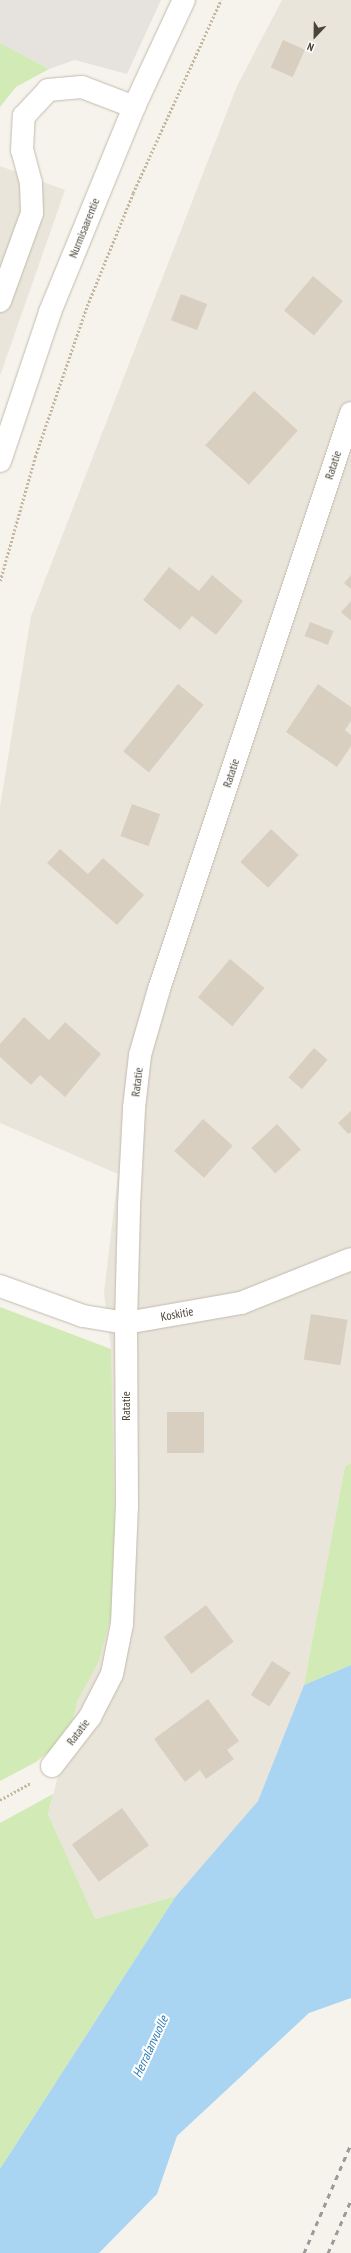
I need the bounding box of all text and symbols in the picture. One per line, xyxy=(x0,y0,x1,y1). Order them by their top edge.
north arrow xyxy=(295,16,335,56)
text: N xyxy=(305,40,316,55)
street label: Nurmisaarentie xyxy=(65,196,103,260)
street label: Ratatie xyxy=(322,449,344,481)
street label: Ratatie xyxy=(220,757,242,789)
street label: Ratatie xyxy=(128,1066,146,1098)
street label: Koskitie xyxy=(160,1304,194,1324)
street label: Ratatie xyxy=(119,1391,133,1421)
street label: Ratatie xyxy=(63,1716,93,1748)
water label: Herralanvuolle xyxy=(130,2014,172,2080)

